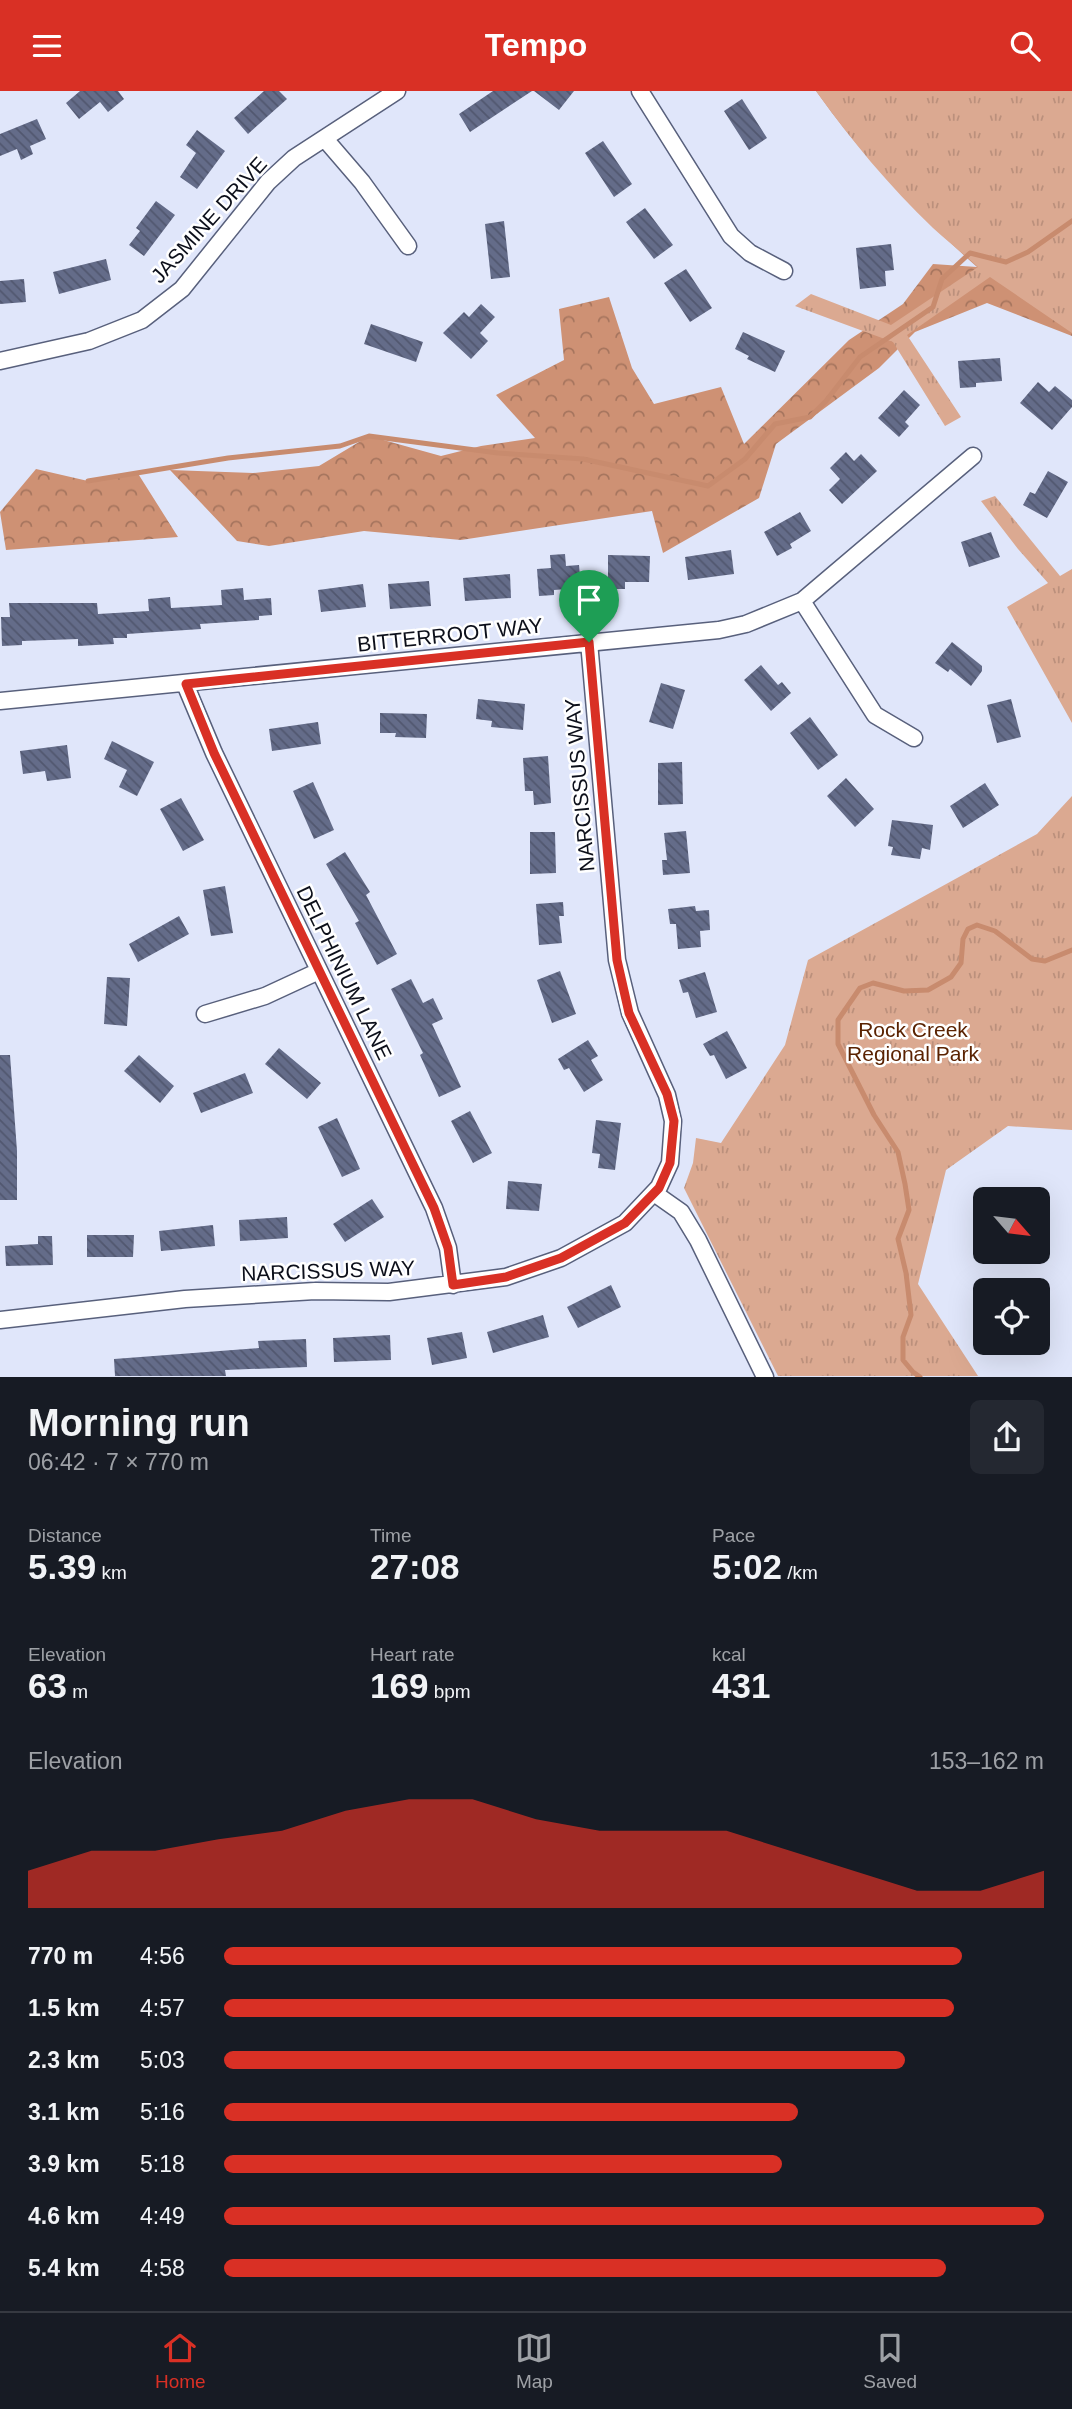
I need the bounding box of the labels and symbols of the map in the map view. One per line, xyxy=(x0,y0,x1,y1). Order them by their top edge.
street label: JASMINE DRIVE xyxy=(146,152,271,287)
pin xyxy=(559,570,619,642)
street label: BITTERROOT WAY xyxy=(356,613,544,656)
street label: NARCISSUS WAY xyxy=(560,697,599,873)
street label: DELPHINIUM LANE xyxy=(292,882,396,1063)
park label: Rock Creek Regional Park xyxy=(847,1018,979,1065)
north arrow xyxy=(973,1187,1050,1263)
street label: NARCISSUS WAY xyxy=(241,1256,415,1285)

